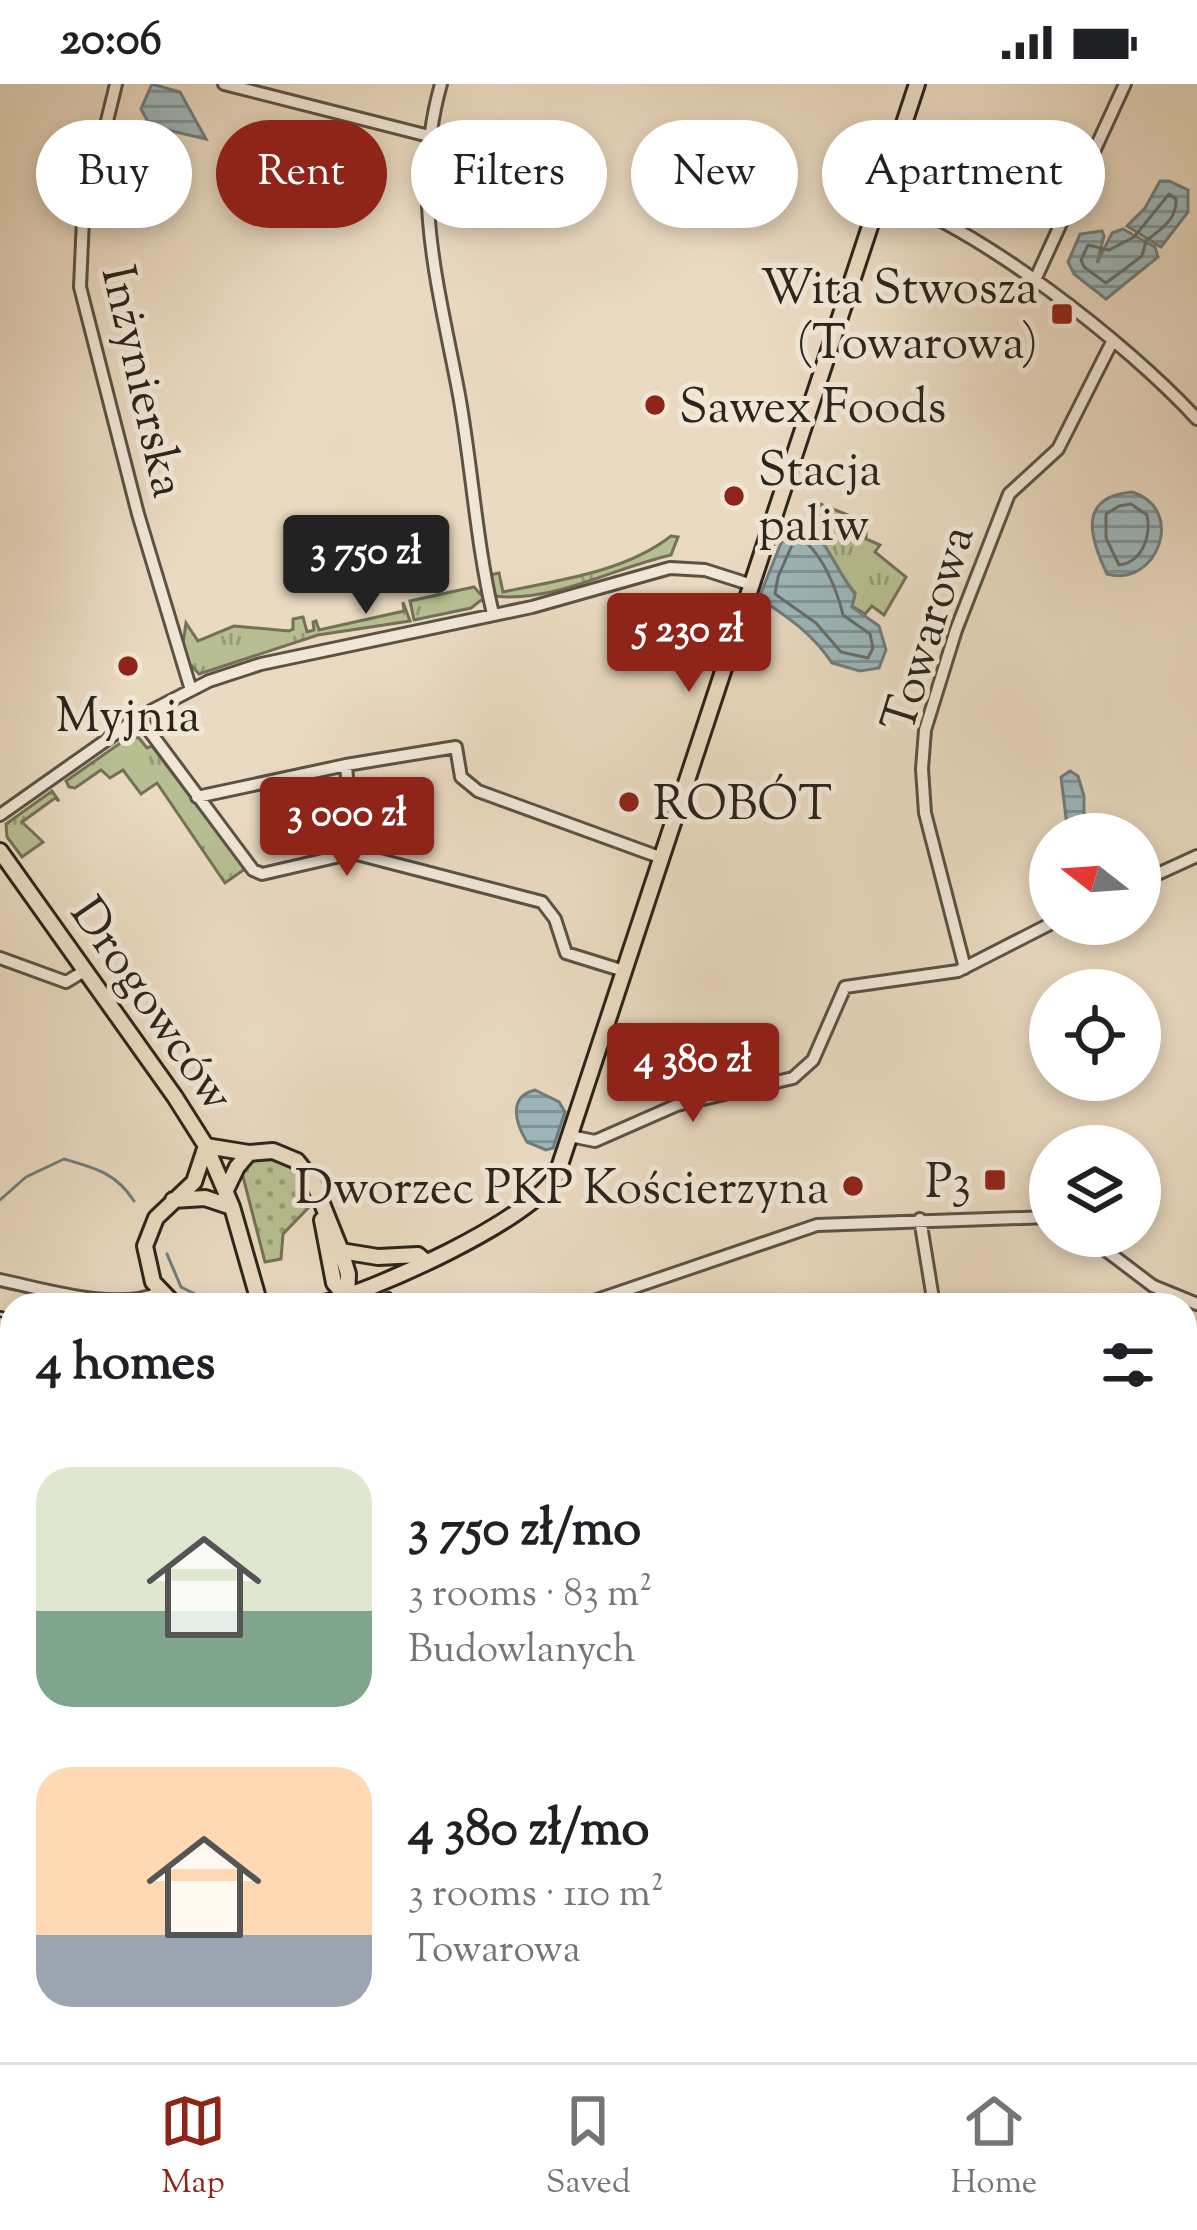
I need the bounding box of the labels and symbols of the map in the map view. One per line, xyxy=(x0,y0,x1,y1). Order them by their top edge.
place label: Wita Stwosza (Towarowa) xyxy=(760,257,1038,381)
street label: Inżynierska xyxy=(80,260,200,505)
marker: Wita Stwosza (Towarowa) xyxy=(1049,301,1075,327)
place label: Sawex Foods xyxy=(679,376,946,445)
marker: Sawex Foods xyxy=(642,392,668,418)
place label: Stacja paliw xyxy=(758,439,881,563)
marker: Stacja paliw xyxy=(721,483,747,509)
pin: 3 750 zł xyxy=(242,515,490,617)
street label: Towarowa xyxy=(867,518,995,741)
pin: 5 230 zł xyxy=(565,593,813,695)
marker: Myjnia xyxy=(115,653,141,679)
place label: Myjnia xyxy=(56,685,200,754)
place label: ROBÓT xyxy=(653,773,832,842)
pin: 3 000 zł xyxy=(223,777,471,879)
marker: ROBÓT xyxy=(616,789,642,815)
north arrow xyxy=(1029,813,1161,945)
street label: Drogowców xyxy=(50,885,249,1127)
pin: 4 380 zł xyxy=(569,1023,817,1125)
place label: P3 xyxy=(925,1151,971,1220)
place label: Dworzec PKP Kościerzyna xyxy=(295,1157,829,1226)
marker: P3 xyxy=(982,1167,1008,1193)
marker: Dworzec PKP Kościerzyna xyxy=(840,1173,866,1199)

